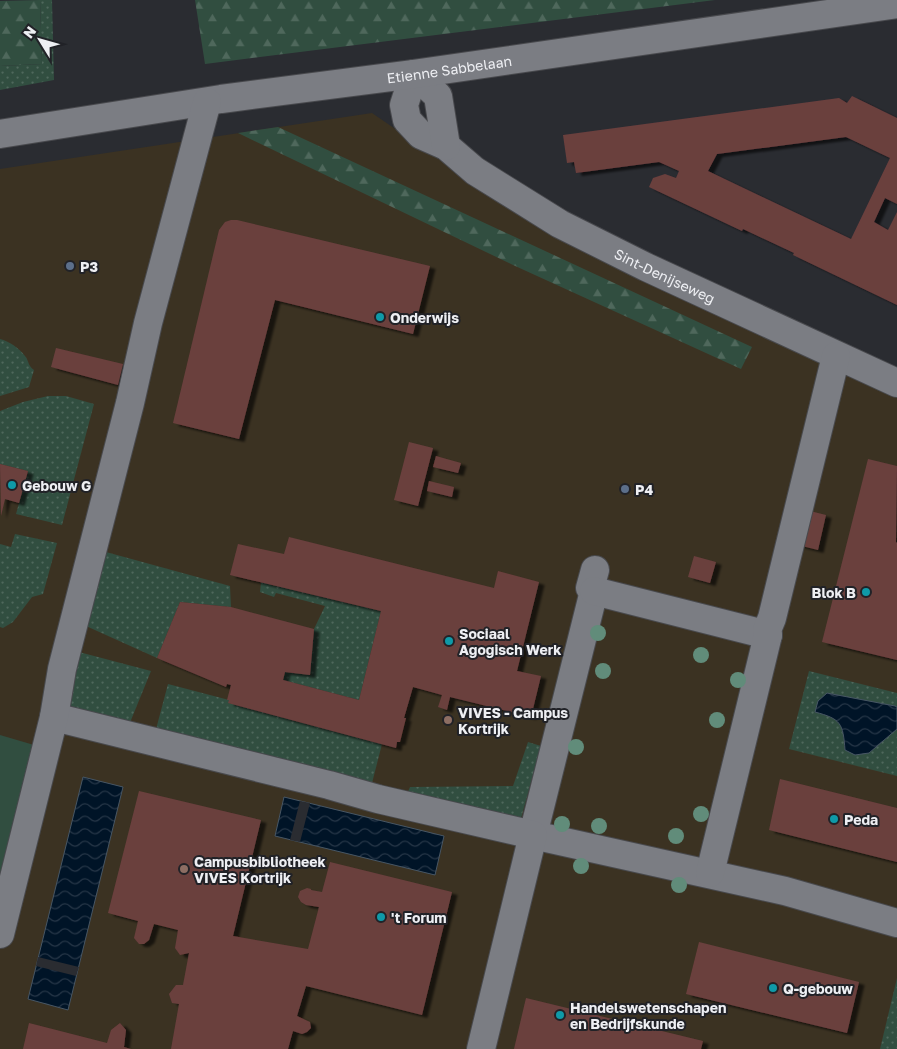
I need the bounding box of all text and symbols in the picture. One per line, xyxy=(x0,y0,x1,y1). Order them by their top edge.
north arrow xyxy=(15,15,65,65)
text: N xyxy=(19,23,39,41)
street label: Etienne Sabbelaan xyxy=(386,51,513,86)
street label: Sint-Denijseweg xyxy=(612,244,718,306)
place label: P3 xyxy=(80,258,98,275)
marker: P3 xyxy=(64,260,76,272)
place label: Onderwijs xyxy=(390,309,459,326)
marker: Onderwijs xyxy=(374,311,386,323)
place label: Gebouw G xyxy=(22,477,91,494)
marker: Gebouw G xyxy=(6,479,18,491)
place label: P4 xyxy=(635,481,653,498)
marker: P4 xyxy=(619,483,631,495)
place label: Blok B xyxy=(812,584,856,601)
marker: Blok B xyxy=(860,586,872,598)
place label: Sociaal Agogisch Werk xyxy=(459,625,561,658)
marker: Sociaal Agogisch Werk xyxy=(443,635,455,647)
place label: VIVES - Campus Kortrijk xyxy=(458,704,568,737)
marker: VIVES - Campus Kortrijk xyxy=(442,714,454,726)
place label: Peda xyxy=(844,811,878,828)
marker: Peda xyxy=(828,813,840,825)
place label: Campusbibliotheek VIVES Kortrijk xyxy=(194,853,326,886)
marker: Campusbibliotheek VIVES Kortrijk xyxy=(178,863,190,875)
place label: 't Forum xyxy=(391,909,446,926)
marker: 't Forum xyxy=(375,911,387,923)
place label: Q-gebouw xyxy=(783,980,853,997)
marker: Q-gebouw xyxy=(767,982,779,994)
place label: Handelswetenschapen en Bedrijfskunde xyxy=(570,999,726,1032)
marker: Handelswetenschapen en Bedrijfskunde xyxy=(554,1009,566,1021)

